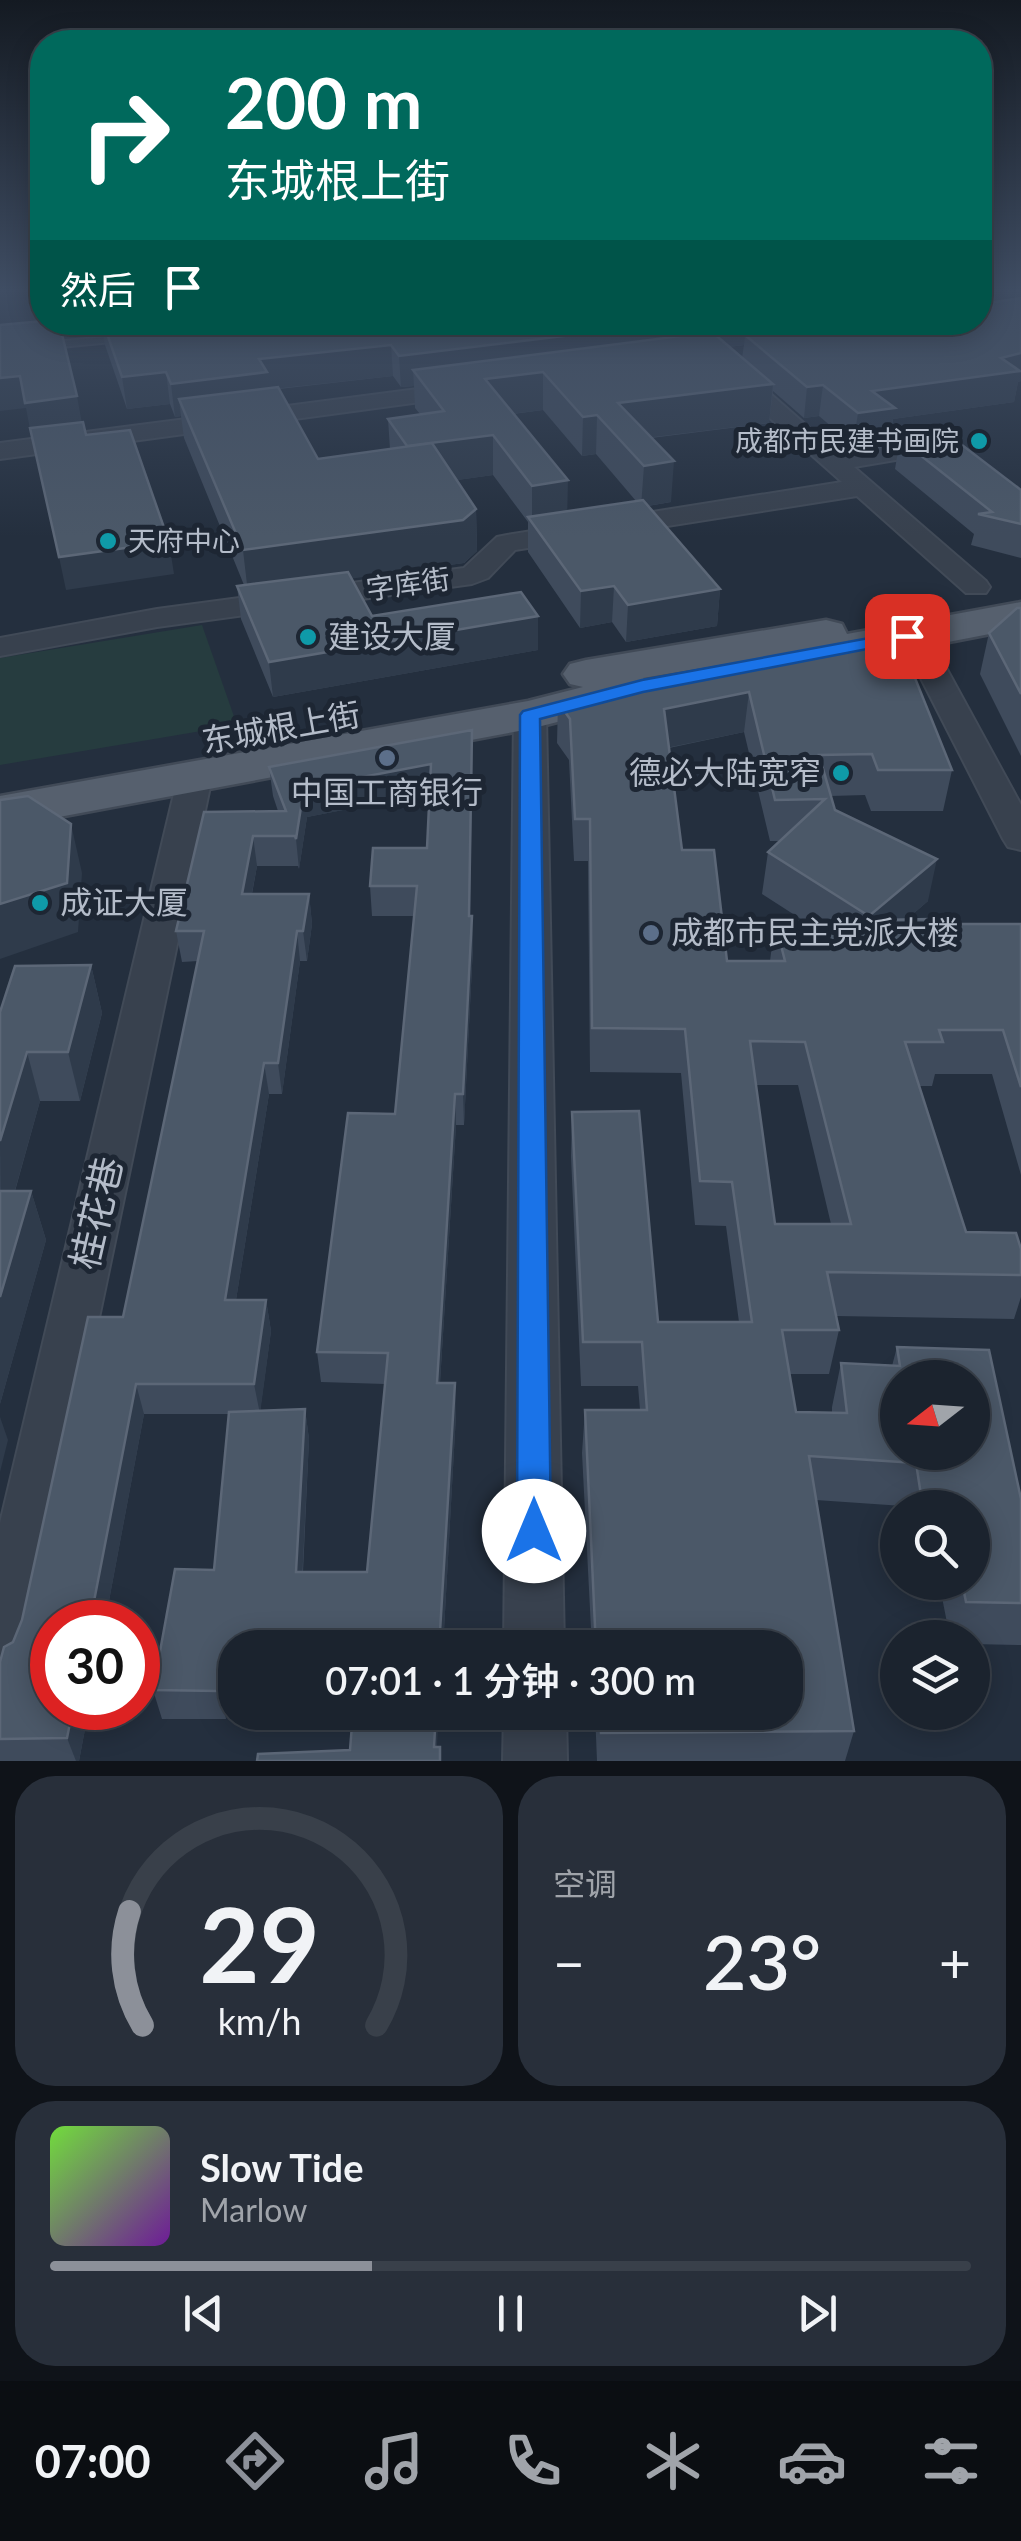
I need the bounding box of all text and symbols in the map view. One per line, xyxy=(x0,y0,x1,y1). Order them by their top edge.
text: 200 m xyxy=(225,60,422,144)
icon: right xyxy=(60,70,190,200)
text: 东城根上街 xyxy=(225,153,450,207)
icon: arrive xyxy=(156,260,211,315)
text: 然后 xyxy=(60,266,136,312)
place label: 成都市民建书画院 xyxy=(735,423,959,457)
marker: 成都市民建书画院 xyxy=(968,430,990,452)
place label: 天府中心 xyxy=(128,523,240,557)
marker: 天府中心 xyxy=(97,530,119,552)
street label: 字库街 xyxy=(364,560,452,606)
pin xyxy=(865,594,950,679)
icon: arrive xyxy=(880,609,935,664)
place label: 建设大厦 xyxy=(328,616,456,655)
marker: 建设大厦 xyxy=(297,626,319,648)
street label: 东城根上街 xyxy=(199,693,363,760)
marker: 中国工商银行 xyxy=(376,747,398,769)
place label: 德必大陆宽窄 xyxy=(629,752,821,791)
marker: 德必大陆宽窄 xyxy=(830,762,852,784)
place label: 中国工商银行 xyxy=(291,772,483,811)
place label: 成证大厦 xyxy=(60,882,188,921)
marker: 成证大厦 xyxy=(29,892,51,914)
place label: 成都市民主党派大楼 xyxy=(671,912,959,951)
marker: 成都市民主党派大楼 xyxy=(640,922,662,944)
street label: 桂花巷 xyxy=(60,1152,130,1273)
north arrow xyxy=(880,1360,990,1470)
map controls xyxy=(880,1360,990,1730)
position arrow xyxy=(482,1479,586,1583)
button: search xyxy=(880,1490,990,1600)
speed limit sign: 30 xyxy=(30,1600,160,1730)
button: layers xyxy=(880,1620,990,1730)
text: 07:01 · 1 分钟 · 300 m xyxy=(325,1657,696,1703)
text: 空调 xyxy=(553,1864,617,1903)
text: 29 xyxy=(199,1880,319,2005)
text: 23° xyxy=(703,1916,821,2006)
text: − xyxy=(553,1929,585,1995)
text: + xyxy=(939,1929,971,1995)
text: km/h xyxy=(217,2000,301,2043)
text: Slow Tide xyxy=(200,2144,363,2190)
text: Marlow xyxy=(200,2190,307,2229)
icon: previous xyxy=(176,2286,231,2341)
icon: pause xyxy=(483,2286,538,2341)
icon: next xyxy=(790,2286,845,2341)
icon: directions xyxy=(220,2426,290,2496)
icon: music xyxy=(359,2426,429,2496)
icon: phone xyxy=(498,2426,568,2496)
icon: climate xyxy=(638,2426,708,2496)
icon: car xyxy=(777,2426,847,2496)
icon: filters xyxy=(916,2426,986,2496)
text: 07:00 xyxy=(35,2434,151,2488)

